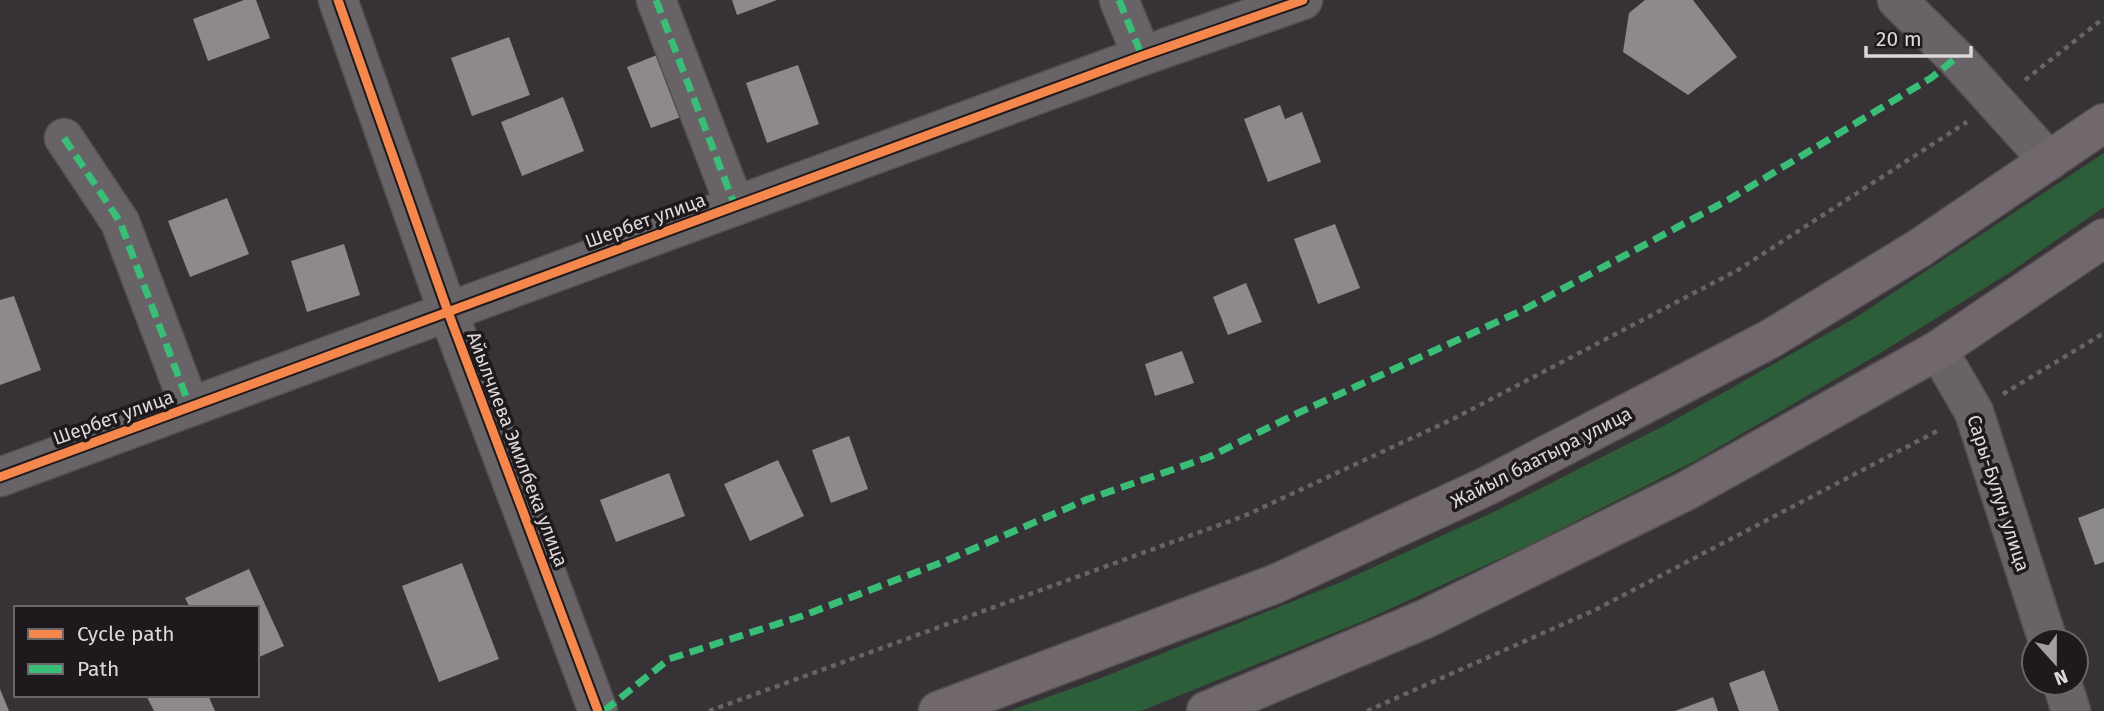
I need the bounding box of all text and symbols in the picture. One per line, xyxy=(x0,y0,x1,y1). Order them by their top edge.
scale bar xyxy=(1866,14,1971,58)
text: 20 m xyxy=(1876,26,1922,52)
street label: Шербет улица xyxy=(582,188,709,253)
street label: Айылчиева Эмилбека улица xyxy=(462,328,573,570)
street label: Шербет улица xyxy=(50,385,177,450)
street label: Жайыл баатыра улица xyxy=(1447,402,1636,513)
street label: Сары-Булун улица xyxy=(1962,412,2035,574)
legend xyxy=(14,606,259,697)
text: Cycle path xyxy=(77,621,175,647)
north arrow xyxy=(2020,627,2090,697)
text: Path xyxy=(77,656,119,682)
text: N xyxy=(2051,664,2071,690)

